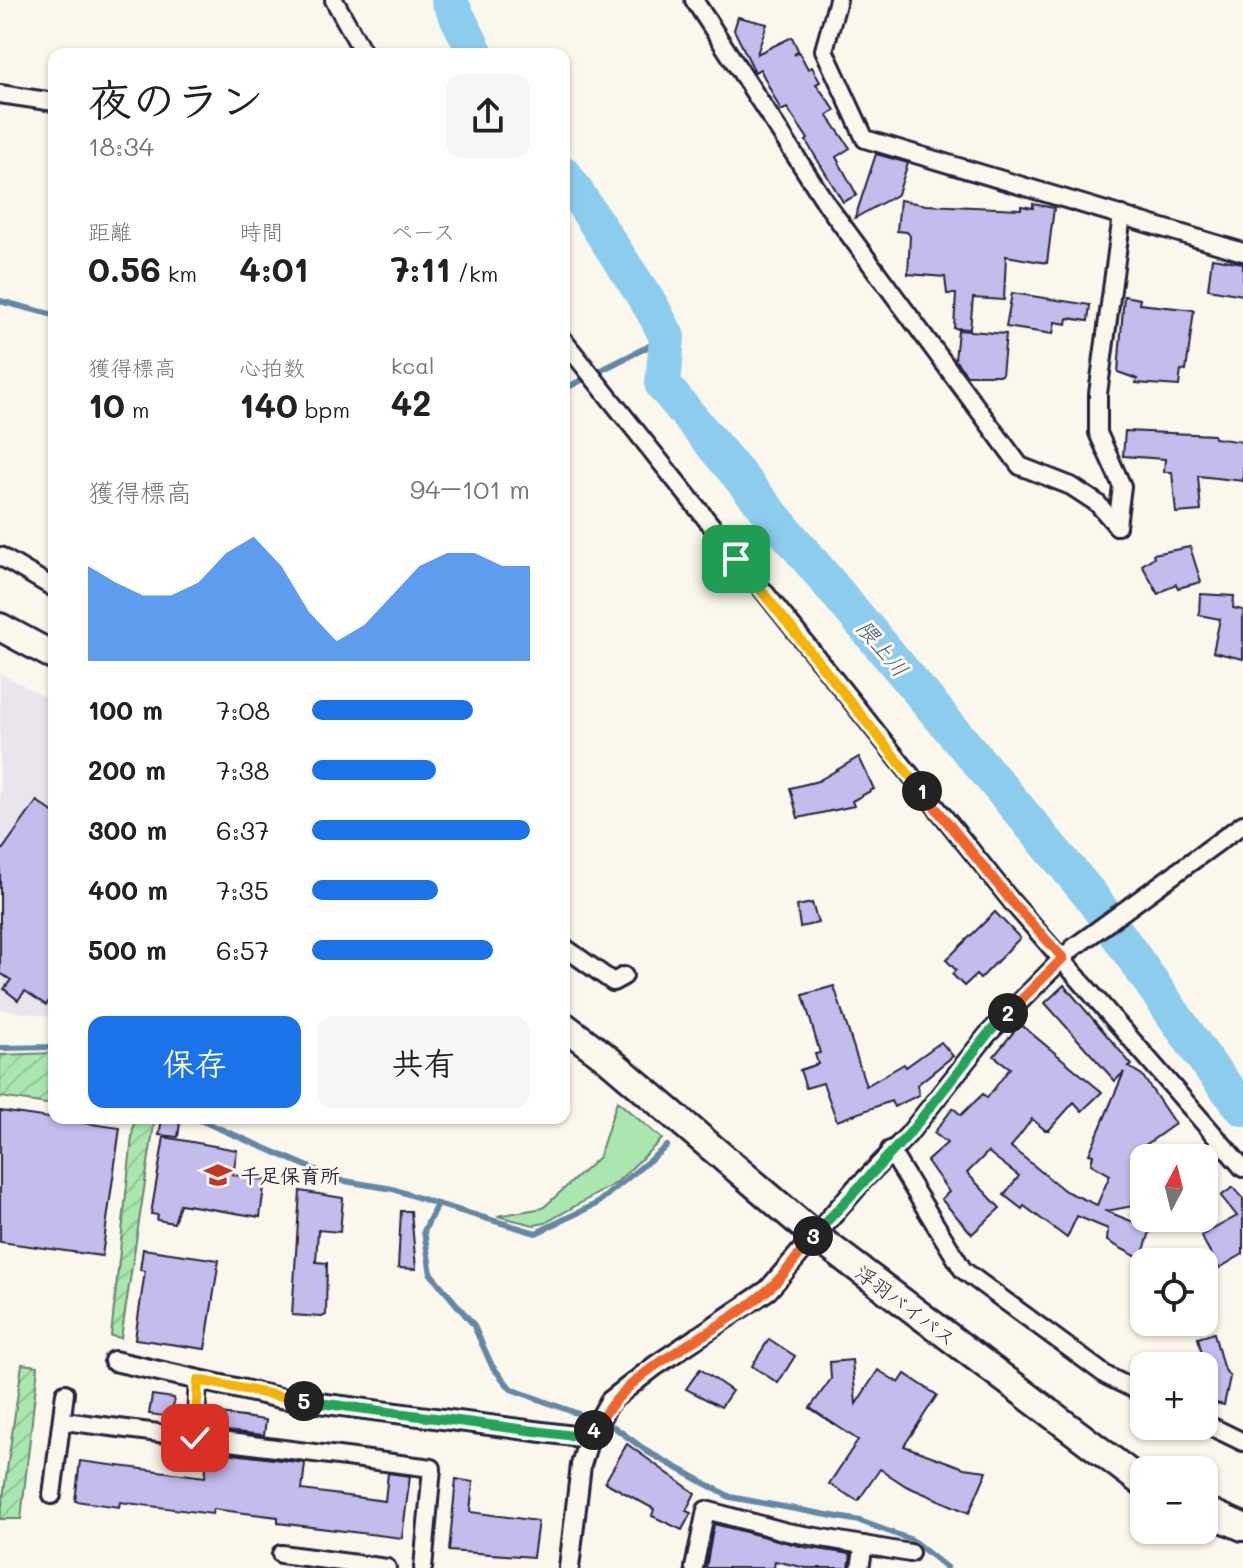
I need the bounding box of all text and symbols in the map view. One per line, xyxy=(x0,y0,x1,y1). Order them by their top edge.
text: 夜のラン xyxy=(88,70,264,127)
button: share xyxy=(446,74,530,158)
text: 18:34 xyxy=(88,129,154,163)
text: 距離 xyxy=(88,217,132,246)
text: 時間 xyxy=(239,217,283,246)
text: ペース xyxy=(391,217,455,246)
text: 0.56 xyxy=(88,246,161,291)
text: 4:01 xyxy=(239,246,309,291)
text: 7:11 xyxy=(391,246,451,291)
text: km xyxy=(161,259,197,288)
text: /km xyxy=(451,259,498,288)
text: kcal xyxy=(391,351,435,380)
text: 獲得標高 xyxy=(88,353,176,382)
text: 心拍数 xyxy=(239,353,305,382)
text: 42 xyxy=(391,380,431,425)
text: 10 xyxy=(88,382,125,427)
text: 140 xyxy=(239,382,298,427)
text: m xyxy=(125,395,150,424)
text: bpm xyxy=(298,395,350,424)
text: 94–101 m xyxy=(410,472,530,506)
text: 獲得標高 xyxy=(88,475,192,509)
pin xyxy=(702,525,770,593)
icon: arrive xyxy=(714,537,758,581)
water label: 隈上川 xyxy=(851,613,915,683)
text: 100 m xyxy=(88,693,163,727)
text: 7:08 xyxy=(216,693,270,727)
text: 200 m xyxy=(88,753,166,787)
text: 7:38 xyxy=(216,753,269,787)
pin: 1 xyxy=(902,771,942,811)
text: 1 xyxy=(917,776,927,805)
text: 300 m xyxy=(88,813,167,847)
text: 6:37 xyxy=(216,813,269,847)
text: 400 m xyxy=(88,873,168,907)
text: 7:35 xyxy=(216,873,269,907)
text: 500 m xyxy=(88,933,167,967)
text: 6:57 xyxy=(216,933,269,967)
pin: 2 xyxy=(988,993,1028,1033)
text: 2 xyxy=(1002,998,1014,1027)
button: 保存 xyxy=(88,1016,301,1108)
button: 共有 xyxy=(317,1016,530,1108)
north arrow xyxy=(1130,1144,1218,1232)
map controls xyxy=(1130,1144,1218,1544)
school or university icon: 千足保育所 xyxy=(203,1160,233,1190)
place label: 千足保育所 xyxy=(240,1162,340,1188)
pin: 3 xyxy=(793,1216,833,1256)
text: 3 xyxy=(806,1221,820,1250)
button: locate xyxy=(1130,1248,1218,1336)
street label: 浮羽バイパス xyxy=(850,1259,962,1351)
button: + xyxy=(1130,1352,1218,1440)
pin: 5 xyxy=(284,1381,324,1421)
text: 5 xyxy=(298,1386,310,1415)
pin xyxy=(161,1404,229,1472)
pin: 4 xyxy=(574,1410,614,1450)
text: 4 xyxy=(587,1415,601,1444)
icon: check xyxy=(173,1416,217,1460)
button: − xyxy=(1130,1456,1218,1544)

